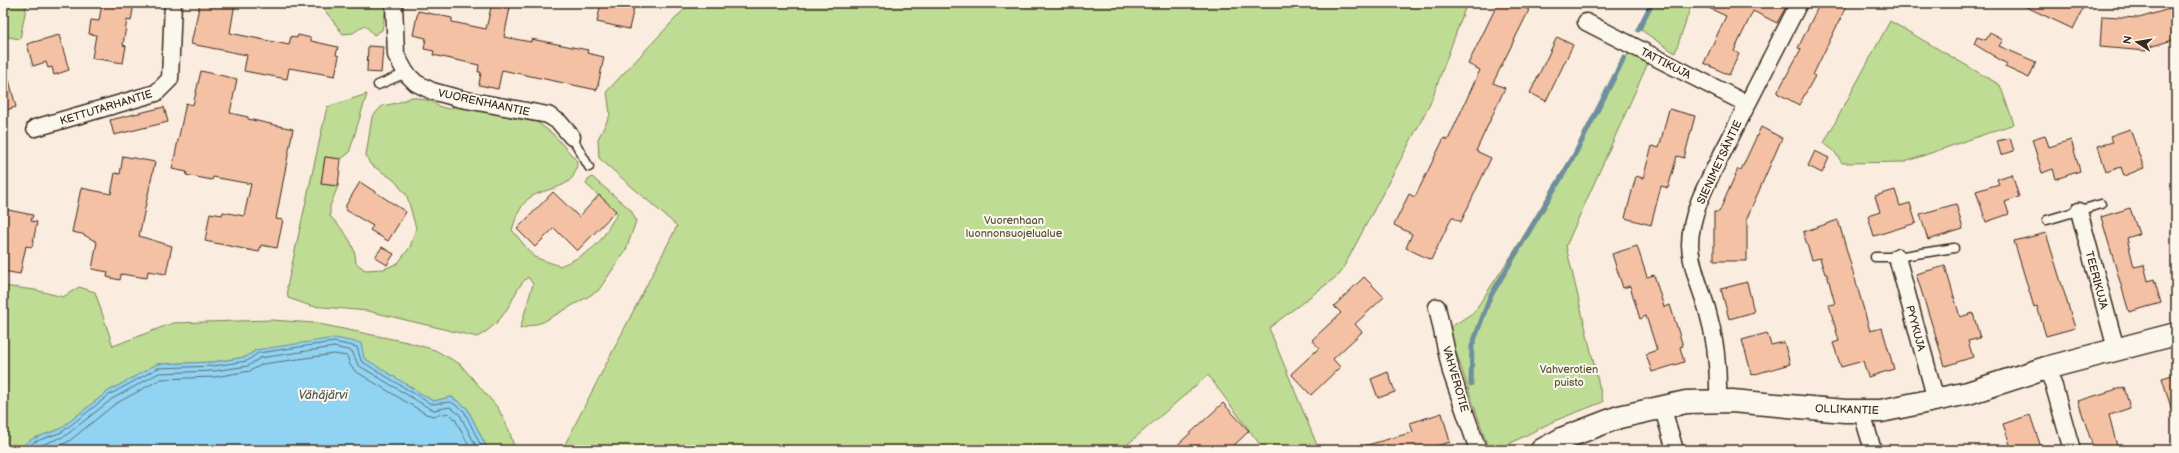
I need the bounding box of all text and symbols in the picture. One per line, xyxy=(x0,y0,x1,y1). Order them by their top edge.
north arrow xyxy=(2117,22,2157,62)
text: N xyxy=(2120,35,2135,45)
street label: TATTIKUJA xyxy=(1638,45,1693,82)
street label: VUORENHAANTIE xyxy=(437,86,531,119)
street label: KETTUTARHANTIE xyxy=(58,87,154,128)
street label: SIENIMETSÄNTIE xyxy=(1693,118,1745,206)
park label: Vuorenhaan luonnonsuojelualue xyxy=(966,214,1063,240)
street label: TEERIKUJA xyxy=(2083,250,2111,311)
street label: PYYKUJA xyxy=(1903,304,1928,353)
street label: VAHVEROTIE xyxy=(1440,345,1471,413)
park label: Vahverotien puisto xyxy=(1540,363,1598,389)
water label: Vähäjärvi xyxy=(298,388,349,403)
street label: OLLIKANTIE xyxy=(1815,402,1879,417)

